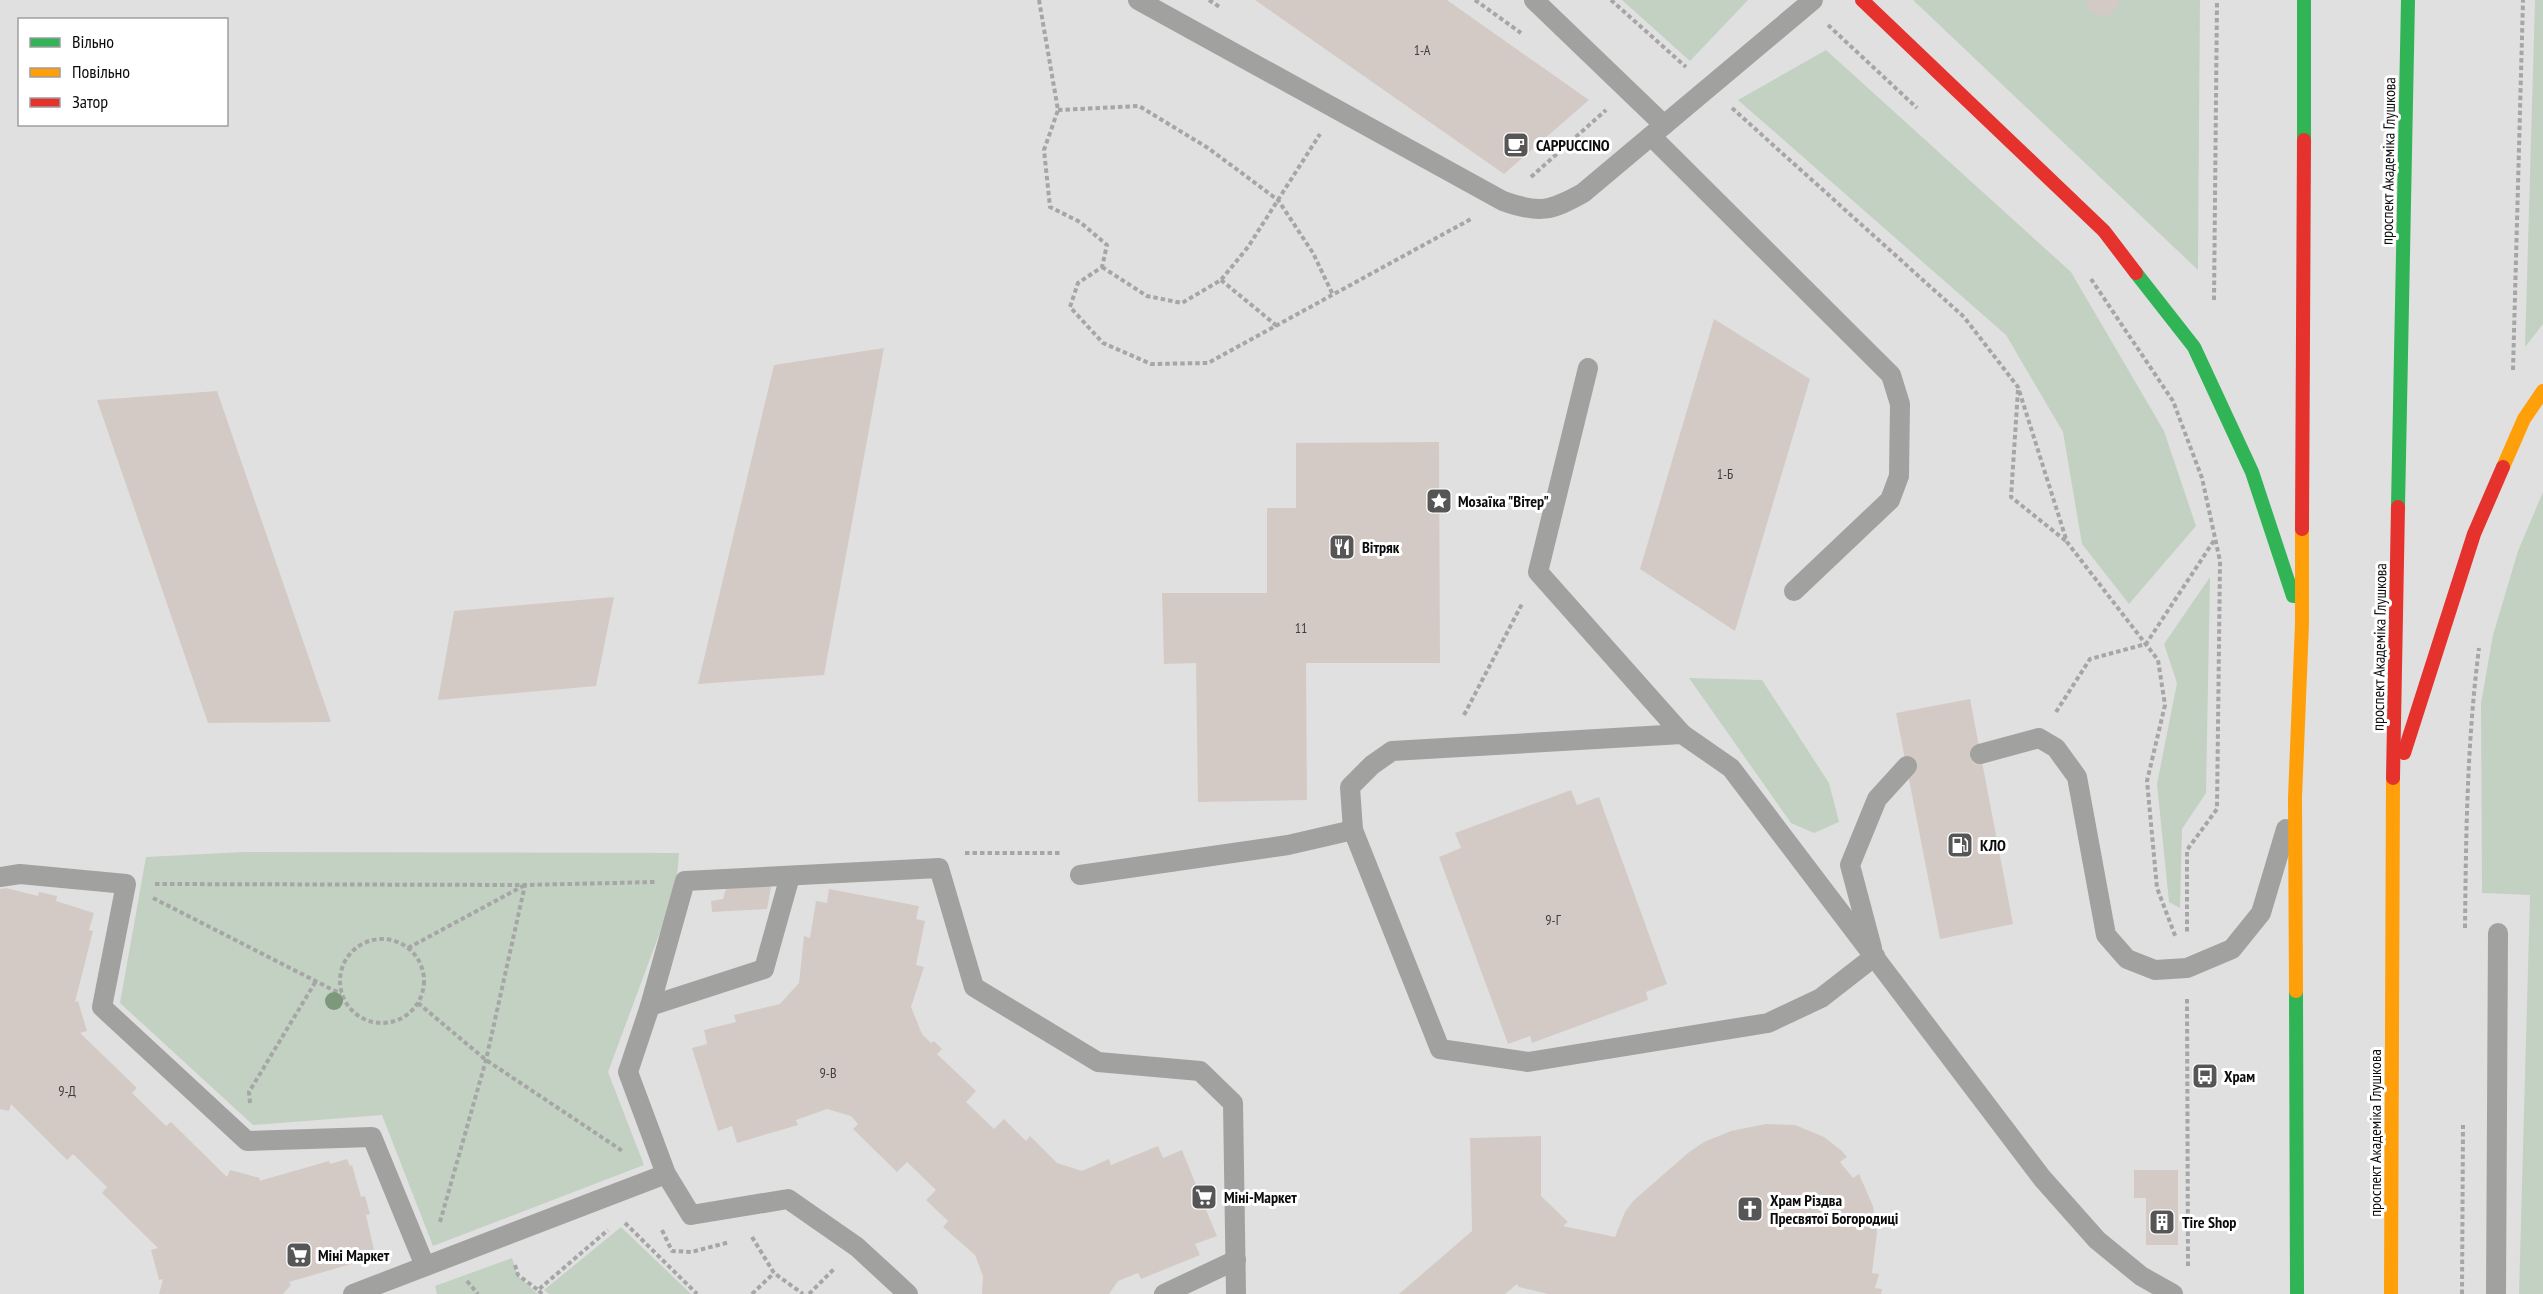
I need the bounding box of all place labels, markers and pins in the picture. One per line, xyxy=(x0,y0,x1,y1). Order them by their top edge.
cafe icon: CAPPUCCINO xyxy=(1501,130,1531,160)
place label: CAPPUCCINO xyxy=(1536,135,1610,155)
place icon: Мозаїка "Вітер" xyxy=(1424,486,1454,516)
place label: Мозаїка "Вітер" xyxy=(1458,491,1549,511)
restaurant icon: Вітряк xyxy=(1327,532,1357,562)
place label: Вітряк xyxy=(1362,537,1400,557)
fuel station icon: КЛО xyxy=(1945,830,1975,860)
place label: КЛО xyxy=(1980,835,2006,855)
bus stop icon: Храм xyxy=(2190,1061,2220,1091)
place label: Храм xyxy=(2224,1066,2255,1086)
supermarket icon: Міні-Маркет xyxy=(1189,1182,1219,1212)
place label: Міні-Маркет xyxy=(1224,1187,1297,1207)
place label: Храм Різдва Пресвятої Богородиці xyxy=(1770,1190,1899,1228)
church icon: Храм Різдва Пресвятої Богородиці xyxy=(1735,1194,1765,1224)
building icon: Tire Shop xyxy=(2147,1207,2177,1237)
place label: Tire Shop xyxy=(2182,1212,2236,1232)
supermarket icon: Міні Маркет xyxy=(284,1240,314,1270)
place label: Міні Маркет xyxy=(318,1245,390,1265)

